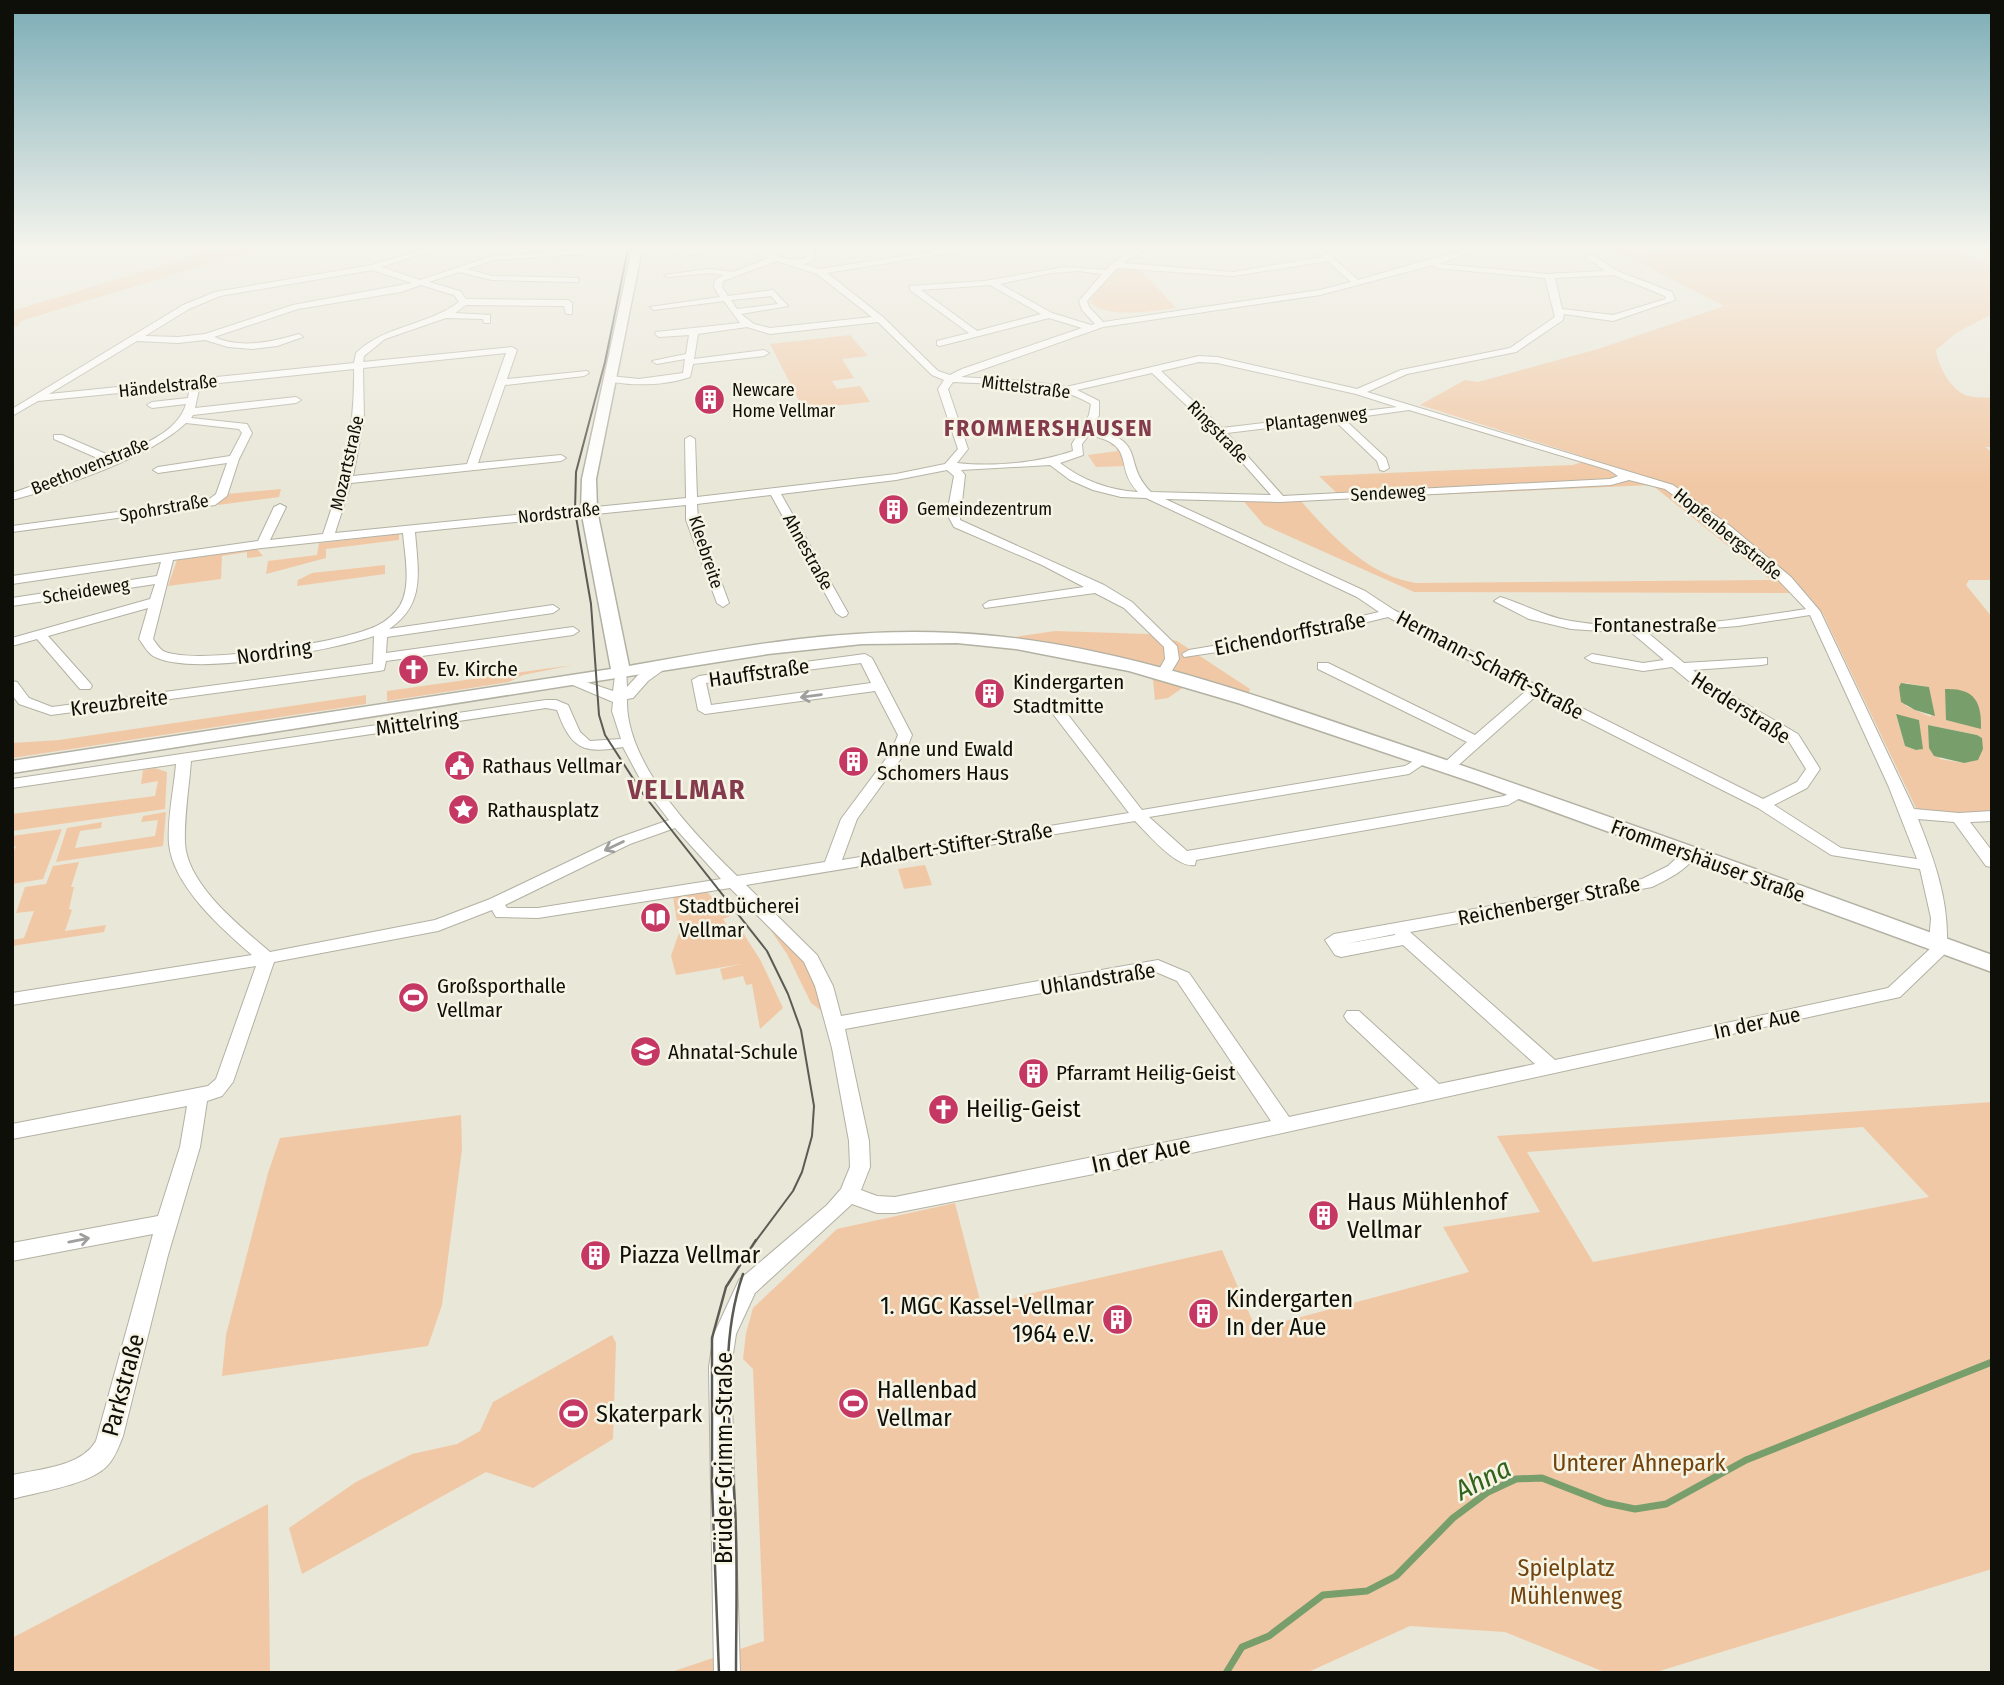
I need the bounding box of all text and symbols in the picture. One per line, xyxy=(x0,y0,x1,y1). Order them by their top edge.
street label: Händelstraße xyxy=(118,370,219,402)
street label: Mittelstraße xyxy=(980,371,1072,403)
place label: Newcare Home Vellmar xyxy=(732,379,836,422)
building icon: Newcare Home Vellmar xyxy=(692,383,726,417)
street label: Ringstraße xyxy=(1183,396,1253,468)
street label: Plantagenweg xyxy=(1264,402,1369,436)
street label: Mozartstraße xyxy=(325,413,369,513)
district label: FROMMERSHAUSEN xyxy=(944,414,1154,442)
street label: Beethovenstraße xyxy=(28,432,152,500)
street label: Sendeweg xyxy=(1350,480,1427,506)
street label: Hopfenbergstraße xyxy=(1669,484,1787,585)
street label: Spohrstraße xyxy=(118,489,210,527)
building icon: Gemeindezentrum xyxy=(877,492,911,526)
street label: Nordstraße xyxy=(517,498,601,528)
place label: Gemeindezentrum xyxy=(917,498,1052,520)
street label: Ahnestraße xyxy=(778,510,838,594)
street label: Kleebreite xyxy=(684,513,728,591)
street label: Scheideweg xyxy=(41,573,131,609)
street label: Hermann-Schafft-Straße xyxy=(1392,605,1588,725)
street label: Eichendorffstraße xyxy=(1212,607,1368,661)
street label: Fontanestraße xyxy=(1593,612,1717,638)
street label: Nordring xyxy=(235,634,313,670)
church icon: Ev. Kirche xyxy=(397,652,431,686)
street label: Hauffstraße xyxy=(707,653,811,693)
place label: Ev. Kirche xyxy=(437,656,518,682)
street label: Herderstraße xyxy=(1687,666,1795,750)
place label: Kindergarten Stadtmitte xyxy=(1013,669,1124,719)
building icon: Kindergarten Stadtmitte xyxy=(973,677,1007,711)
street label: Kreuzbreite xyxy=(69,684,169,722)
one-way arrow xyxy=(800,689,823,702)
street label: Mittelring xyxy=(374,704,460,742)
place label: Anne und Ewald Schomers Haus xyxy=(877,736,1014,786)
building icon: Anne und Ewald Schomers Haus xyxy=(837,744,871,778)
public building icon: Rathaus Vellmar xyxy=(442,749,476,783)
place label: Rathaus Vellmar xyxy=(482,753,623,779)
district label: VELLMAR xyxy=(627,773,746,806)
place icon: Rathausplatz xyxy=(447,793,481,827)
place label: Rathausplatz xyxy=(487,797,599,823)
street label: Frommershäuser Straße xyxy=(1607,814,1809,908)
street label: Adalbert-Stifter-Straße xyxy=(858,817,1054,873)
one-way arrow xyxy=(604,840,625,853)
street label: Reichenberger Straße xyxy=(1456,871,1642,931)
place label: Stadtbücherei Vellmar xyxy=(679,893,800,943)
library icon: Stadtbücherei Vellmar xyxy=(639,901,673,935)
street label: Uhlandstraße xyxy=(1039,957,1157,1001)
place label: Großsporthalle Vellmar xyxy=(437,973,566,1023)
sports icon: Großsporthalle Vellmar xyxy=(397,981,431,1015)
street label: In der Aue xyxy=(1711,1001,1803,1045)
school or university icon: Ahnatal-Schule xyxy=(628,1035,662,1069)
place label: Ahnatal-Schule xyxy=(668,1039,798,1065)
building icon: Pfarramt Heilig-Geist xyxy=(1016,1056,1050,1090)
place label: Pfarramt Heilig-Geist xyxy=(1056,1060,1236,1086)
church icon: Heilig-Geist xyxy=(926,1092,960,1126)
place label: Heilig-Geist xyxy=(966,1095,1081,1123)
street label: In der Aue xyxy=(1089,1131,1193,1179)
place label: Haus Mühlenhof Vellmar xyxy=(1347,1188,1509,1244)
building icon: Haus Mühlenhof Vellmar xyxy=(1307,1199,1341,1233)
one-way arrow xyxy=(67,1232,90,1246)
building icon: Piazza Vellmar xyxy=(579,1238,613,1272)
place label: Piazza Vellmar xyxy=(619,1241,761,1269)
place label: Kindergarten In der Aue xyxy=(1226,1285,1353,1341)
place label: 1. MGC Kassel-Vellmar 1964 e.V. xyxy=(880,1292,1095,1348)
building icon: Kindergarten In der Aue xyxy=(1186,1296,1220,1330)
building icon: 1. MGC Kassel-Vellmar 1964 e.V. xyxy=(1100,1303,1134,1337)
street label: Parkstraße xyxy=(96,1331,150,1439)
street label: Brüder-Grimm-Straße xyxy=(710,1352,738,1564)
place label: Hallenbad Vellmar xyxy=(877,1376,977,1432)
sports icon: Hallenbad Vellmar xyxy=(837,1387,871,1421)
sports icon: Skaterpark xyxy=(556,1397,590,1431)
place label: Skaterpark xyxy=(596,1400,703,1428)
park label: Unterer Ahnepark xyxy=(1552,1449,1726,1477)
water label: Ahna xyxy=(1449,1451,1516,1507)
park label: Spielplatz Mühlenweg xyxy=(1510,1554,1623,1610)

